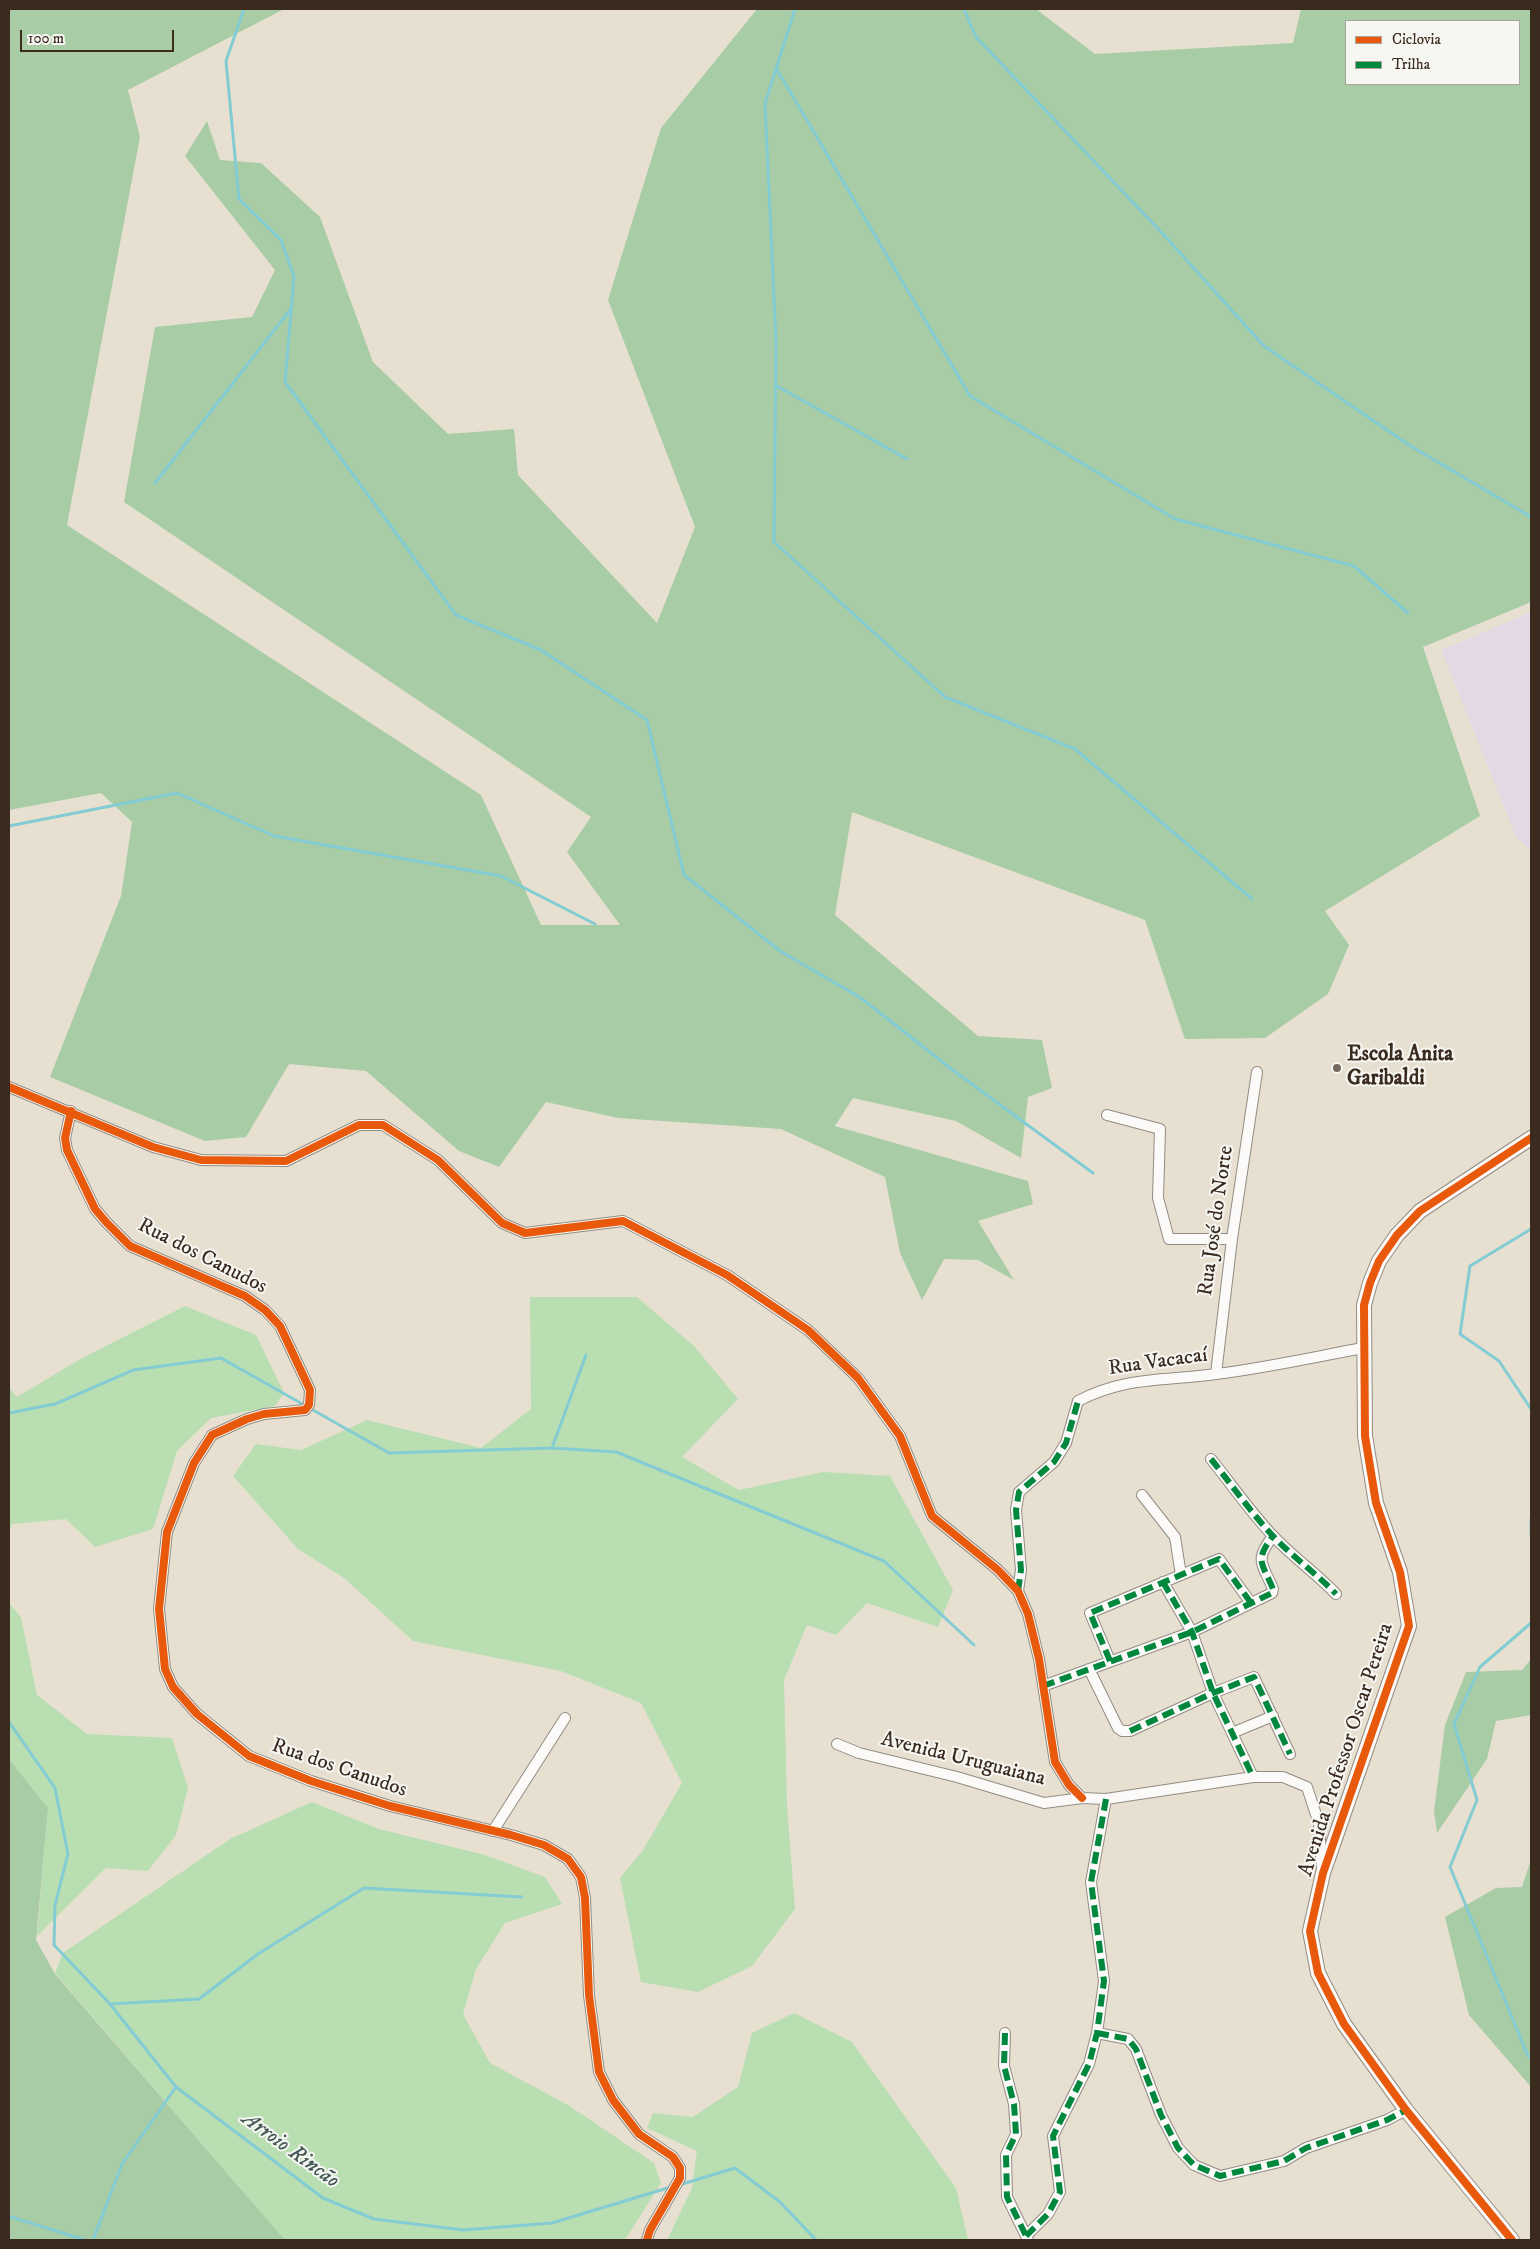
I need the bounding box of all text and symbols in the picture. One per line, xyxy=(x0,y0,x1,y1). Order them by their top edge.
scale bar xyxy=(22,20,176,52)
legend xyxy=(1345,20,1520,85)
text: 100 m xyxy=(28,29,64,48)
text: Ciclovia xyxy=(1392,30,1441,49)
text: Trilha xyxy=(1392,55,1430,74)
place label: Escola Anita Garibaldi xyxy=(1347,1043,1453,1093)
marker: Escola Anita Garibaldi xyxy=(1331,1062,1343,1074)
street label: Rua José do Norte xyxy=(1194,1144,1240,1298)
street label: Rua dos Canudos xyxy=(133,1214,271,1300)
street label: Rua Vacacaí xyxy=(1107,1344,1209,1382)
street label: Avenida Professor Oscar Pereira xyxy=(1294,1620,1400,1880)
street label: Avenida Uruguaiana xyxy=(878,1727,1048,1793)
street label: Rua dos Canudos xyxy=(268,1734,410,1804)
water label: Arroio Rincão xyxy=(236,2107,344,2195)

